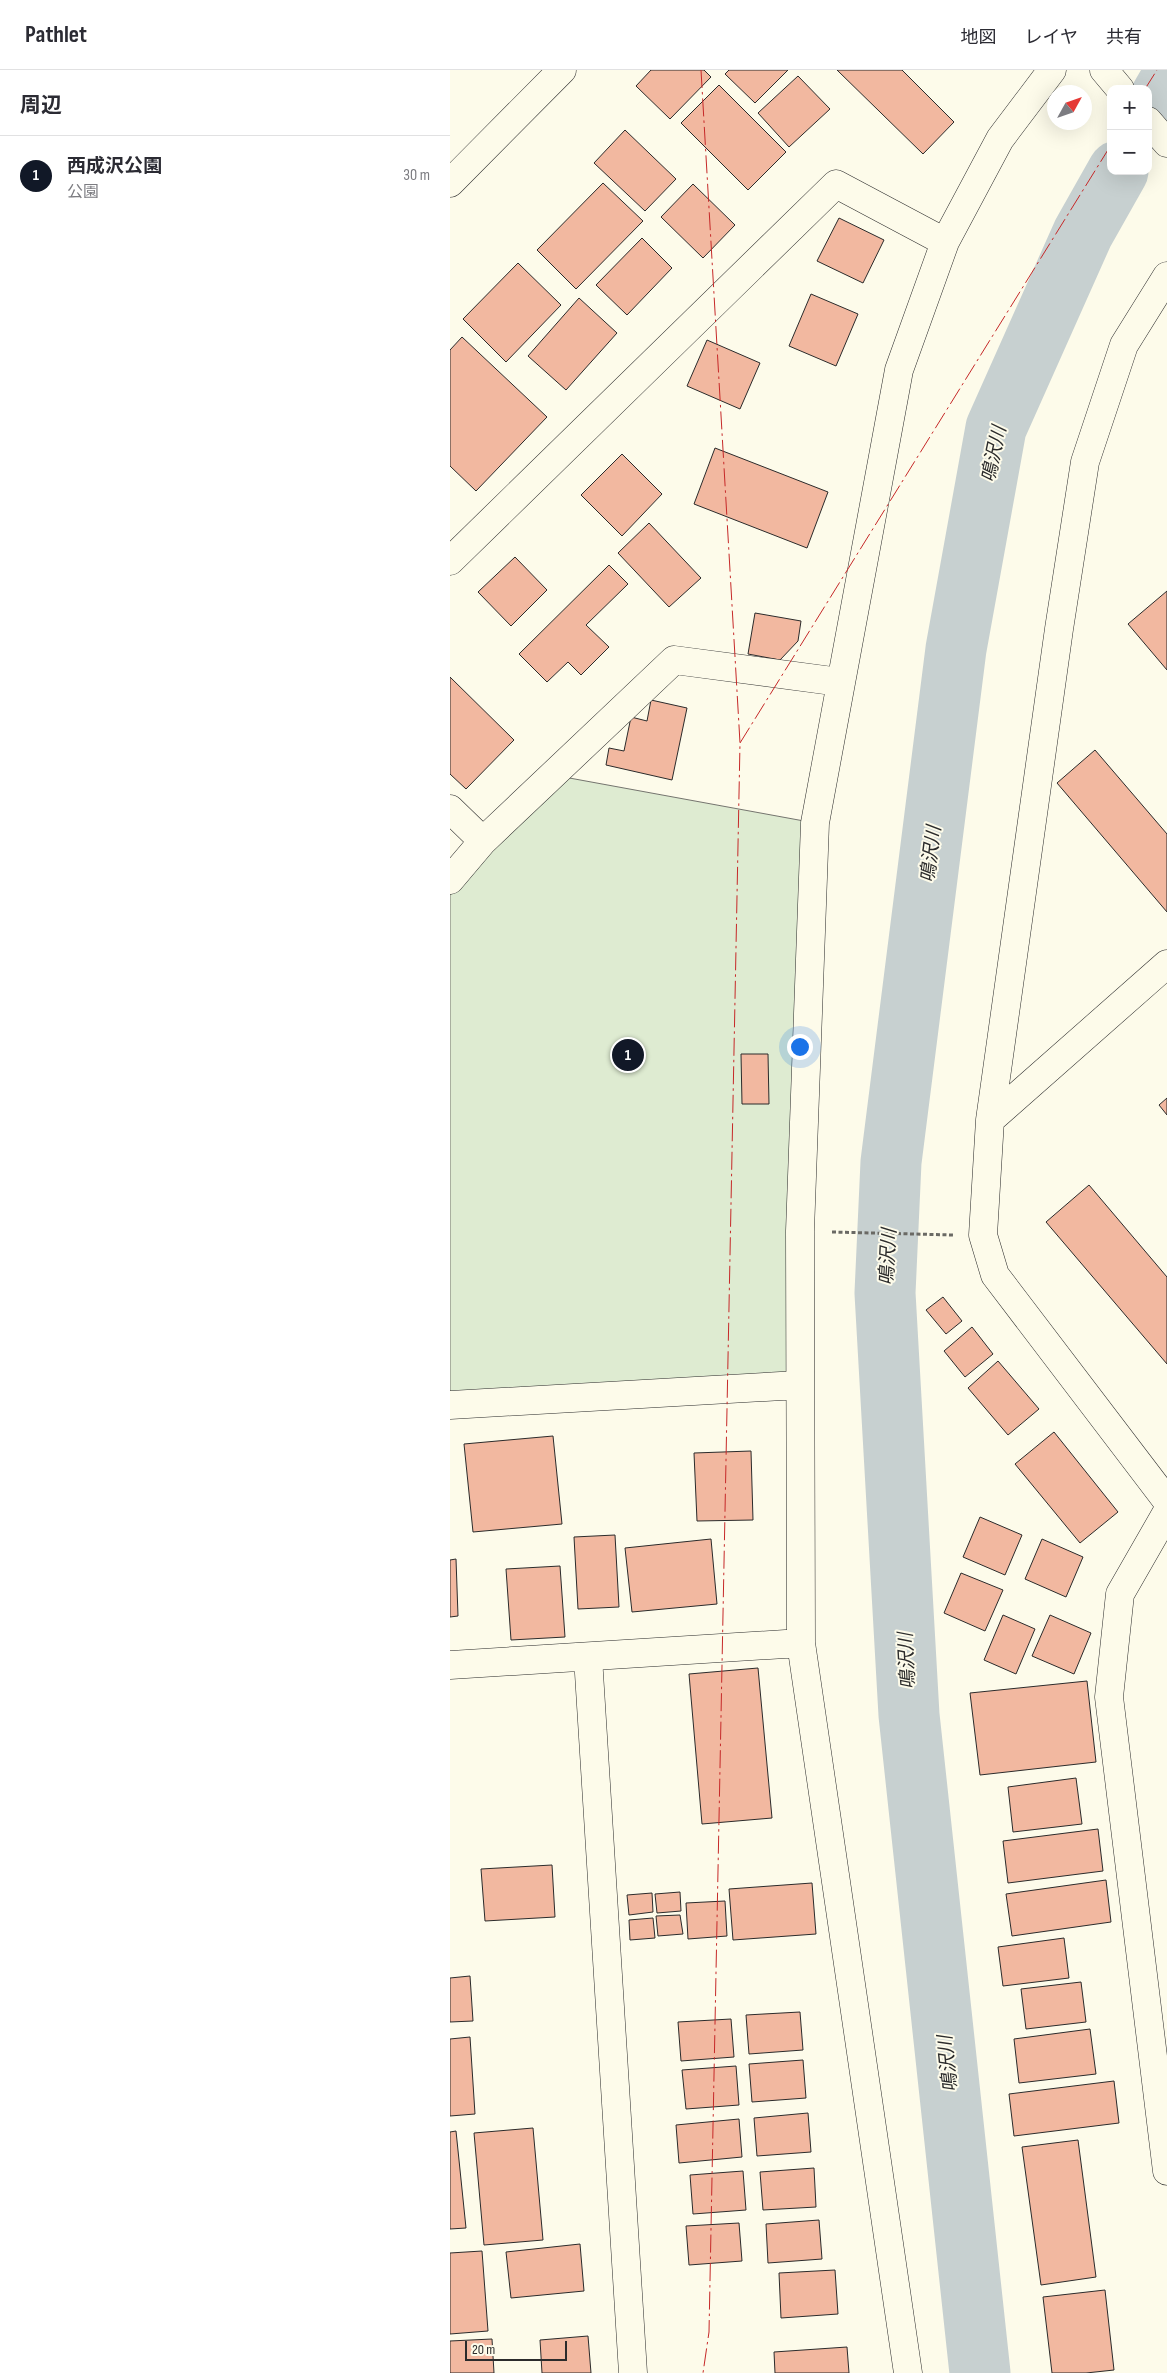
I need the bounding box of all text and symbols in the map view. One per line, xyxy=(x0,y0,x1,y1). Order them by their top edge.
text: Pathlet xyxy=(25,20,87,49)
text: 地図 xyxy=(961,27,997,48)
text: レイヤ xyxy=(1025,27,1078,48)
text: 共有 xyxy=(1106,27,1142,48)
north arrow xyxy=(1047,85,1092,130)
map controls xyxy=(1107,85,1152,175)
button: + xyxy=(1107,85,1152,130)
text: 周辺 xyxy=(20,93,62,118)
button: − xyxy=(1107,130,1152,175)
text: 西成沢公園 xyxy=(67,155,162,178)
text: 1 xyxy=(33,166,39,185)
text: 30 m xyxy=(403,166,430,185)
text: 公園 xyxy=(67,183,99,202)
water label: 鳴沢川 xyxy=(977,422,1012,485)
water label: 鳴沢川 xyxy=(917,823,947,884)
your location xyxy=(787,1034,813,1060)
pin: 1 xyxy=(612,1036,644,1074)
water label: 鳴沢川 xyxy=(876,1226,902,1286)
water label: 鳴沢川 xyxy=(894,1630,920,1690)
water label: 鳴沢川 xyxy=(934,2032,963,2093)
scale bar xyxy=(465,2338,568,2361)
text: 20 m xyxy=(472,2341,495,2358)

